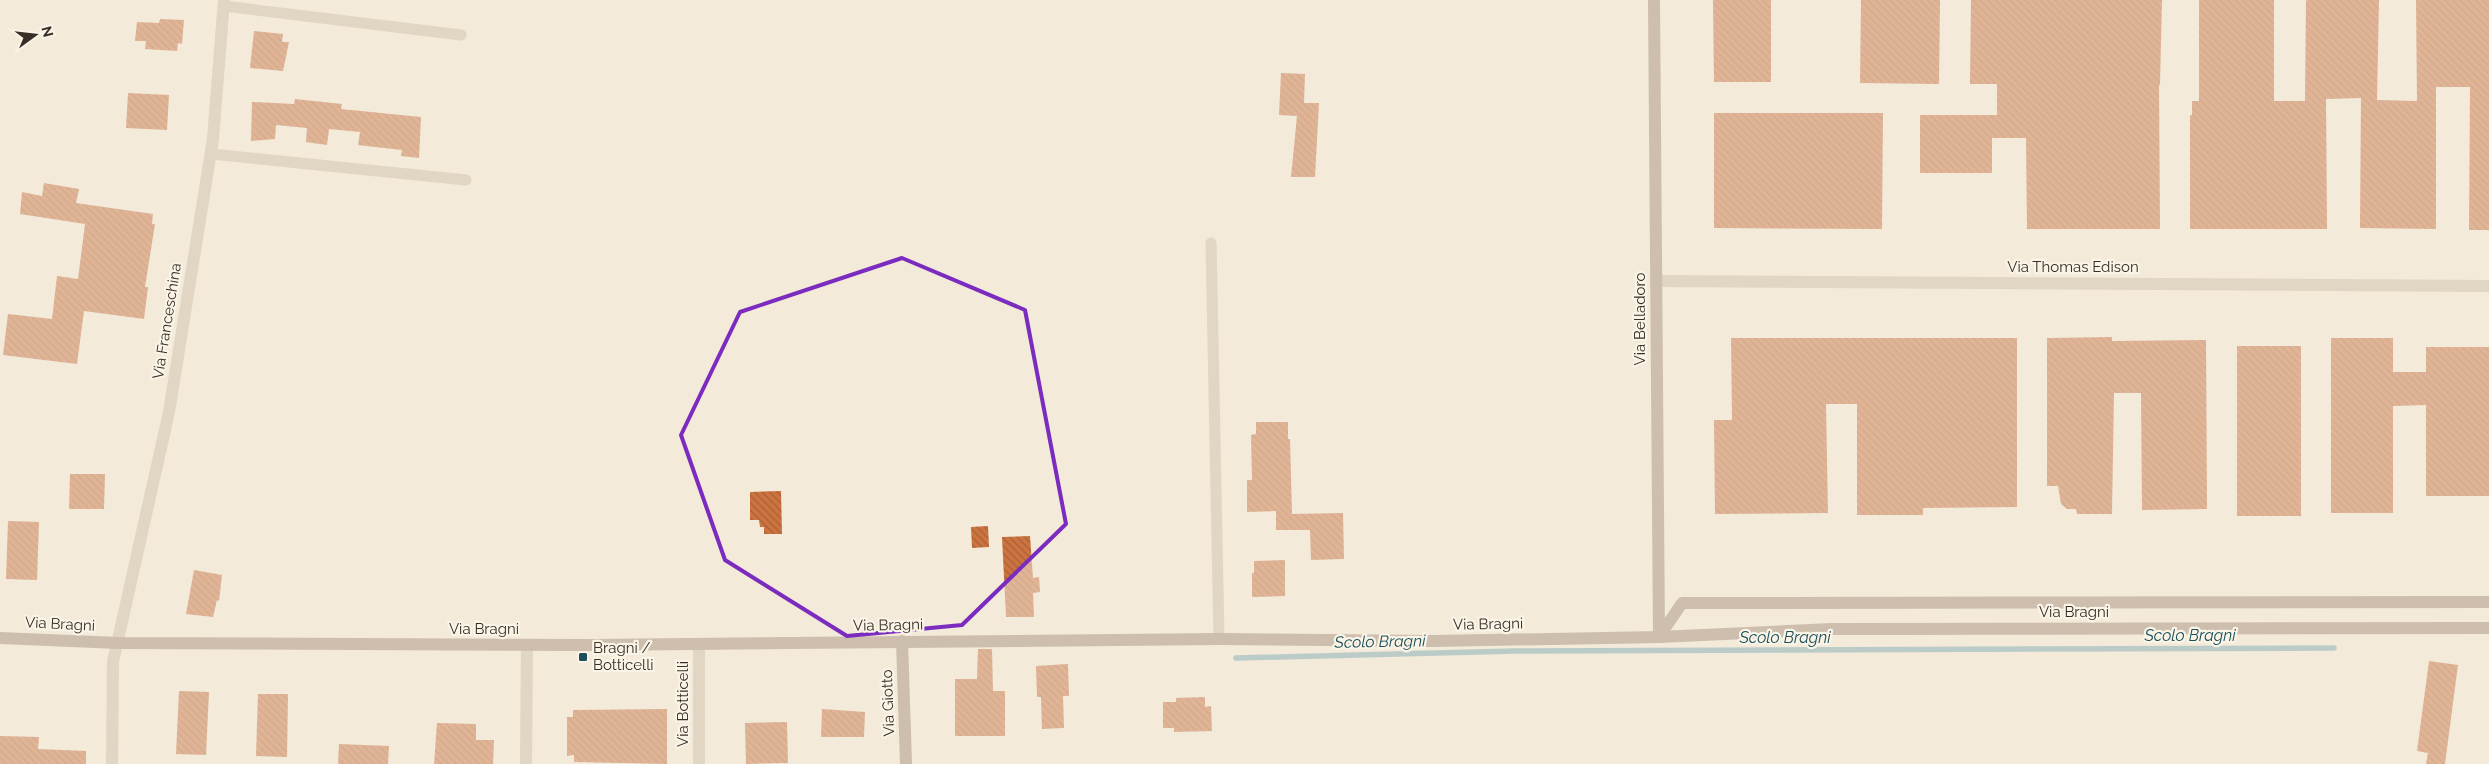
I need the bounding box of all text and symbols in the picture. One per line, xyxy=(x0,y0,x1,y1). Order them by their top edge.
north arrow xyxy=(10,10,60,60)
text: N xyxy=(38,24,57,39)
street label: Via Thomas Edison xyxy=(2007,258,2139,276)
street label: Via Franceschina xyxy=(149,262,185,380)
street label: Via Belladoro xyxy=(1631,273,1649,365)
street label: Via Bragni xyxy=(2039,603,2109,621)
street label: Via Bragni xyxy=(25,613,95,635)
street label: Via Bragni xyxy=(1453,614,1523,634)
street label: Via Bragni xyxy=(853,615,923,635)
street label: Via Bragni xyxy=(449,620,519,638)
water label: Scolo Bragni xyxy=(2143,626,2236,645)
water label: Scolo Bragni xyxy=(1738,628,1831,647)
water label: Scolo Bragni xyxy=(1333,631,1426,652)
place label: Bragni / Botticelli xyxy=(593,639,654,674)
marker: Bragni / Botticelli xyxy=(577,651,589,663)
street label: Via Botticelli xyxy=(674,661,692,747)
street label: Via Giotto xyxy=(878,669,898,737)

